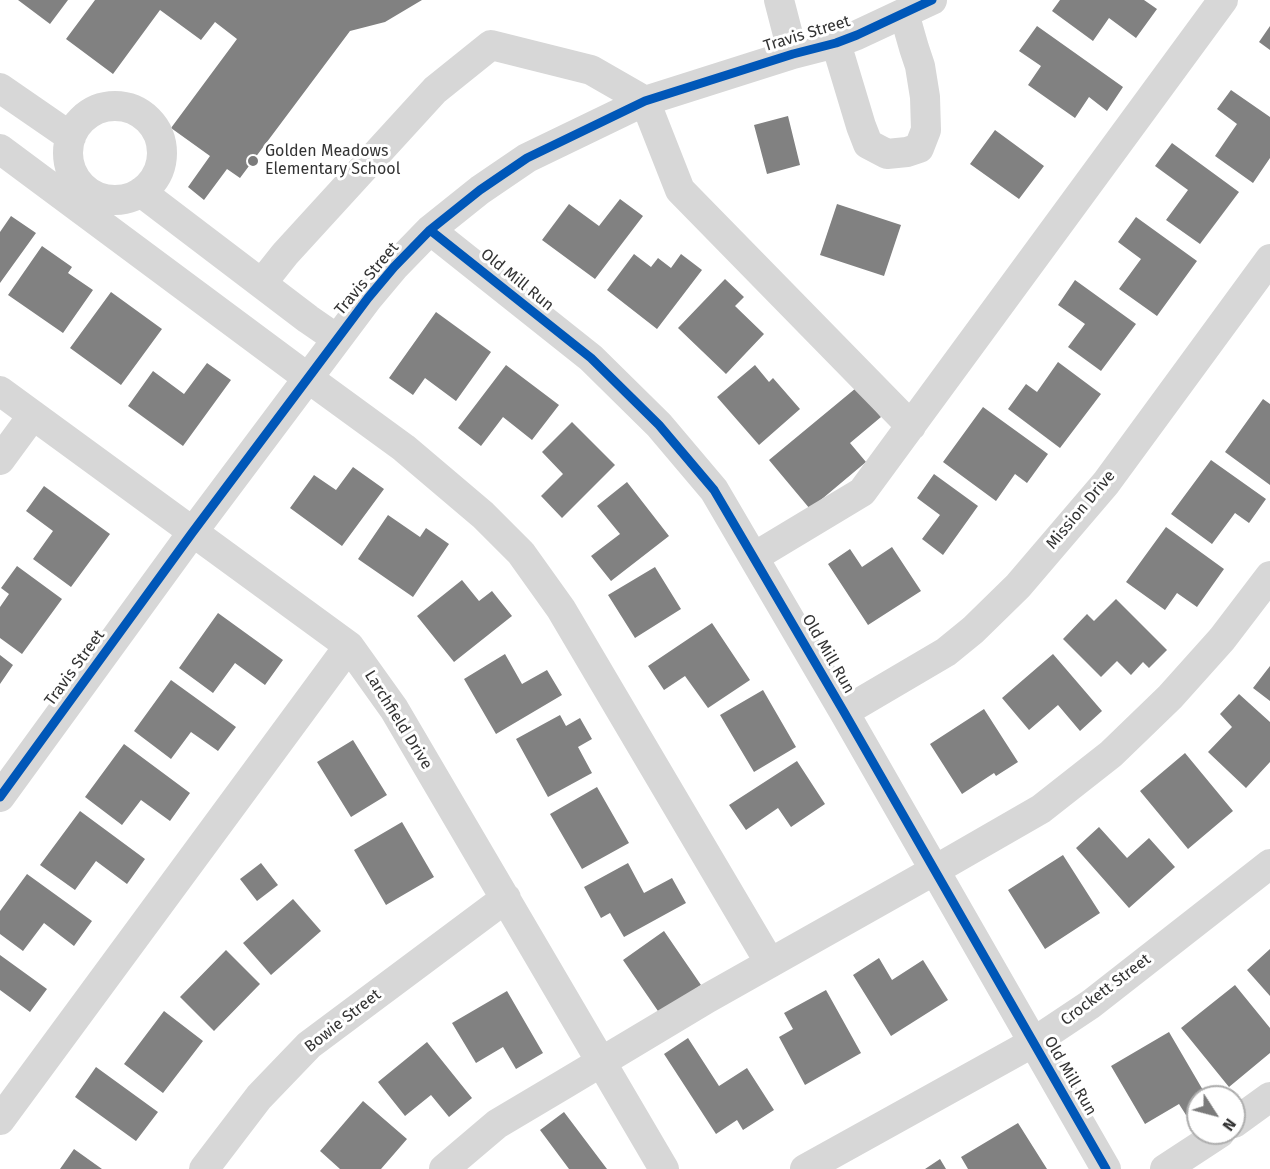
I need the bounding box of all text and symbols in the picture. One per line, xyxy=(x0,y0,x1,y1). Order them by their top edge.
street label: Travis Street xyxy=(761,12,853,56)
place label: Golden Meadows Elementary School xyxy=(265,142,400,180)
marker: Golden Meadows Elementary School xyxy=(246,154,260,168)
street label: Travis Street xyxy=(331,239,403,319)
street label: Old Mill Run xyxy=(477,245,557,315)
street label: Mission Drive xyxy=(1043,467,1119,553)
street label: Old Mill Run xyxy=(798,611,858,697)
street label: Travis Street xyxy=(41,626,109,710)
street label: Larchfield Drive xyxy=(360,667,436,773)
street label: Crockett Street xyxy=(1057,950,1155,1030)
street label: Bowie Street xyxy=(301,985,385,1057)
street label: Old Mill Run xyxy=(1040,1033,1100,1119)
north arrow xyxy=(1186,1085,1246,1145)
text: N xyxy=(1219,1115,1240,1135)

